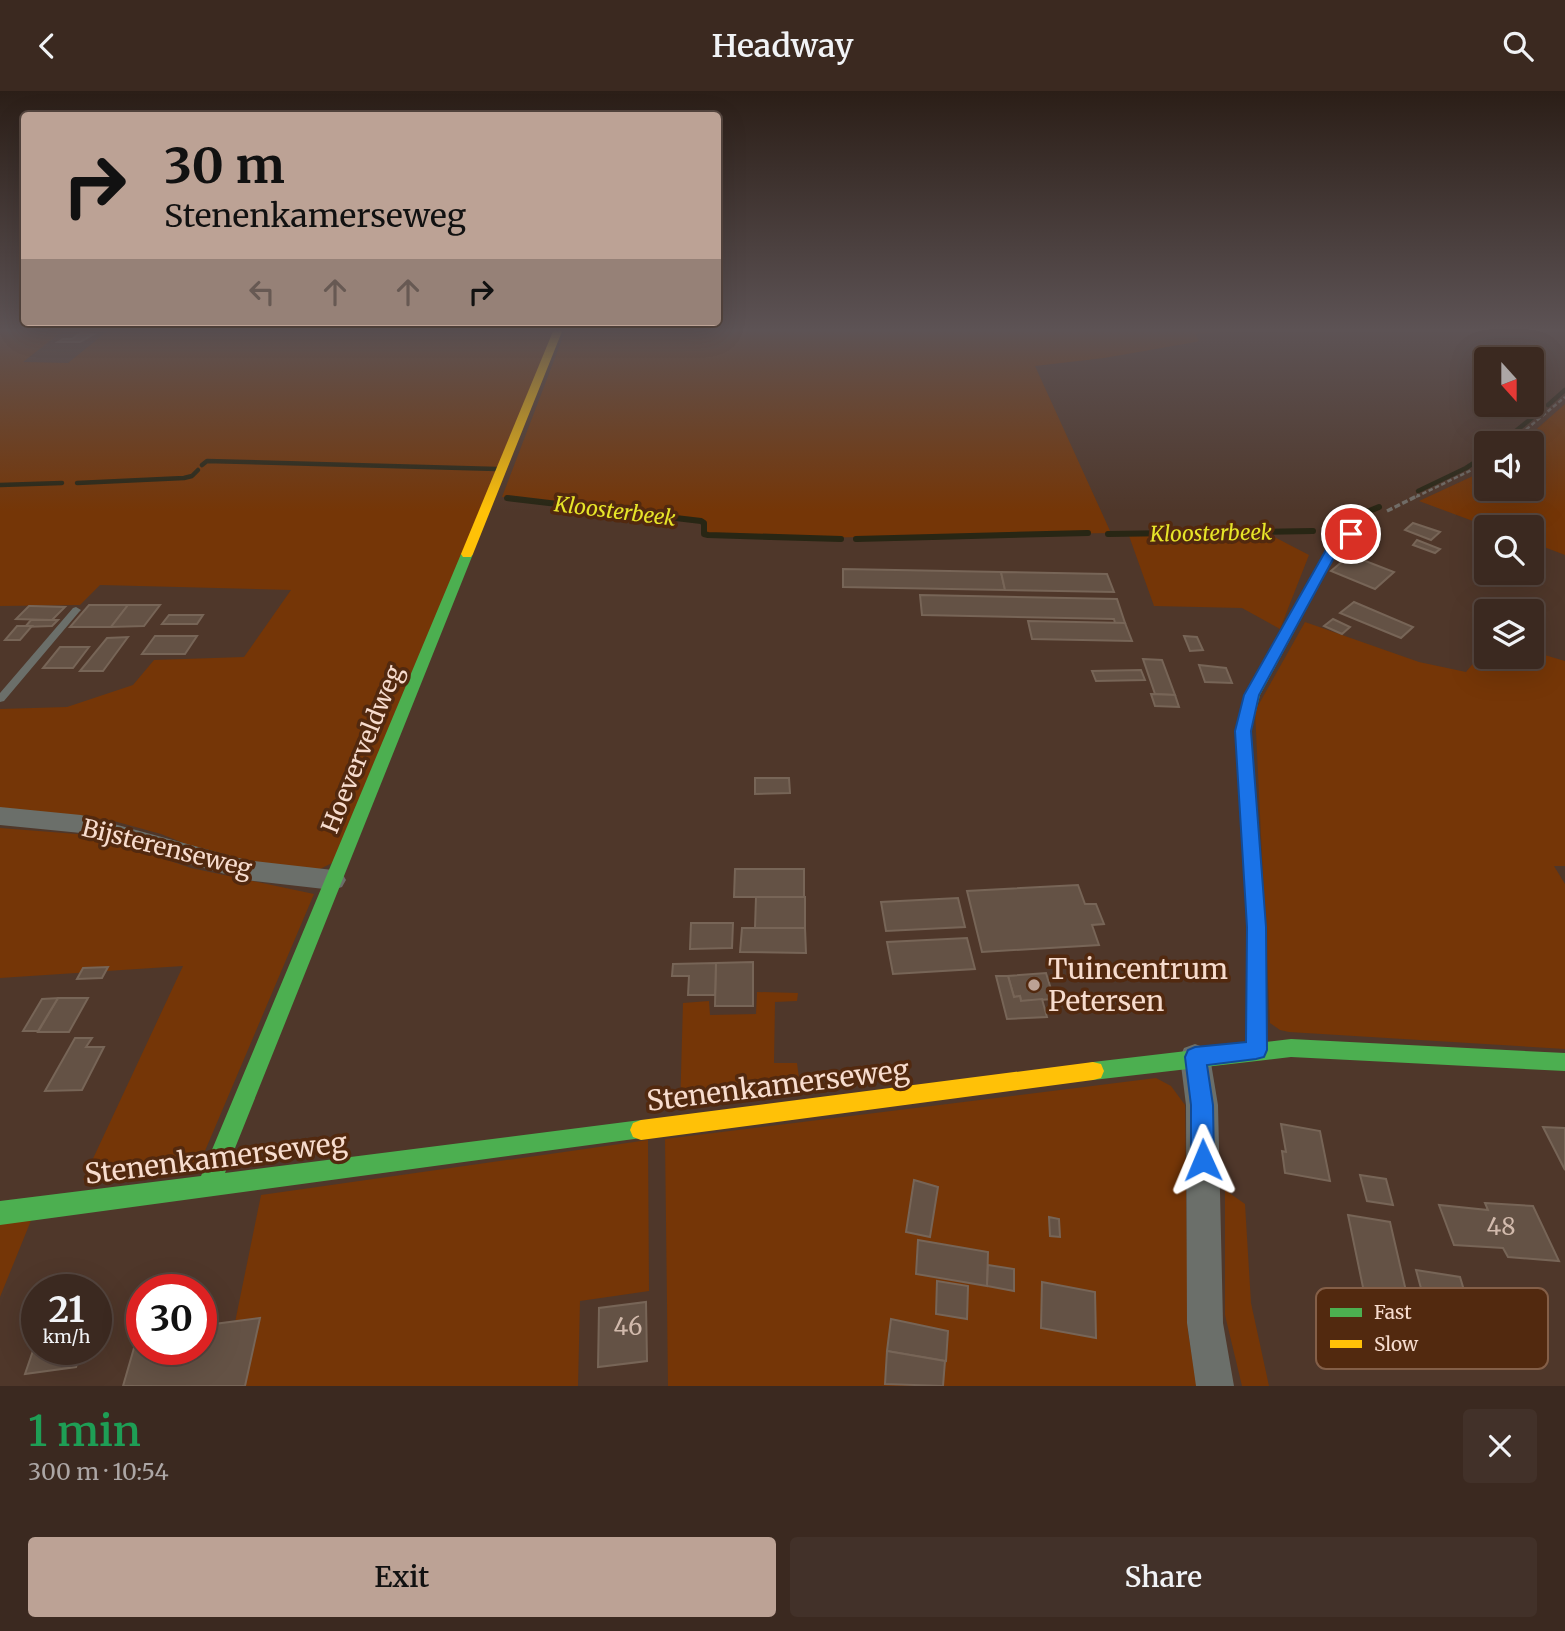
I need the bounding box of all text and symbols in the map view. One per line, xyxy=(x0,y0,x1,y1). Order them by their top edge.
text: Headway xyxy=(712,26,853,66)
icon: back xyxy=(28,27,66,65)
icon: search xyxy=(1499,27,1537,65)
text: 30 m xyxy=(164,135,285,196)
icon: right xyxy=(49,140,140,231)
text: Stenenkamerseweg xyxy=(164,196,466,236)
icon: left xyxy=(243,273,281,311)
icon: ahead xyxy=(316,273,354,311)
icon: ahead xyxy=(389,273,427,311)
icon: right xyxy=(462,273,500,311)
north arrow xyxy=(1474,347,1544,417)
map controls xyxy=(1474,347,1544,669)
button: sound xyxy=(1474,431,1544,501)
water label: Kloosterbeek xyxy=(552,490,678,532)
pin xyxy=(1321,504,1381,564)
icon: arrive xyxy=(1332,515,1370,553)
button: search xyxy=(1474,515,1544,585)
water label: Kloosterbeek xyxy=(1149,518,1273,548)
button: layers xyxy=(1474,599,1544,669)
street label: Hoeverveldweg xyxy=(314,660,410,838)
street label: Bijsterenseweg xyxy=(79,812,256,884)
place label: Tuincentrum Petersen xyxy=(1048,951,1228,1019)
marker: Tuincentrum Petersen xyxy=(1026,977,1042,993)
street label: Stenenkamerseweg xyxy=(645,1051,911,1119)
position arrow xyxy=(1166,1123,1240,1197)
street label: Stenenkamerseweg xyxy=(83,1124,349,1192)
house number: 48 xyxy=(1486,1211,1516,1242)
speed limit sign: 30 xyxy=(126,1274,217,1365)
text: 21 xyxy=(49,1288,84,1332)
legend xyxy=(1316,1288,1548,1369)
text: Fast xyxy=(1374,1300,1412,1324)
house number: 46 xyxy=(613,1311,643,1342)
text: km/h xyxy=(43,1325,90,1348)
text: Slow xyxy=(1374,1332,1419,1356)
text: 1 min xyxy=(28,1405,141,1457)
button: close xyxy=(1463,1409,1537,1483)
text: 300 m · 10:54 xyxy=(28,1457,169,1486)
button: Exit xyxy=(28,1537,776,1617)
button: Share xyxy=(790,1537,1537,1617)

